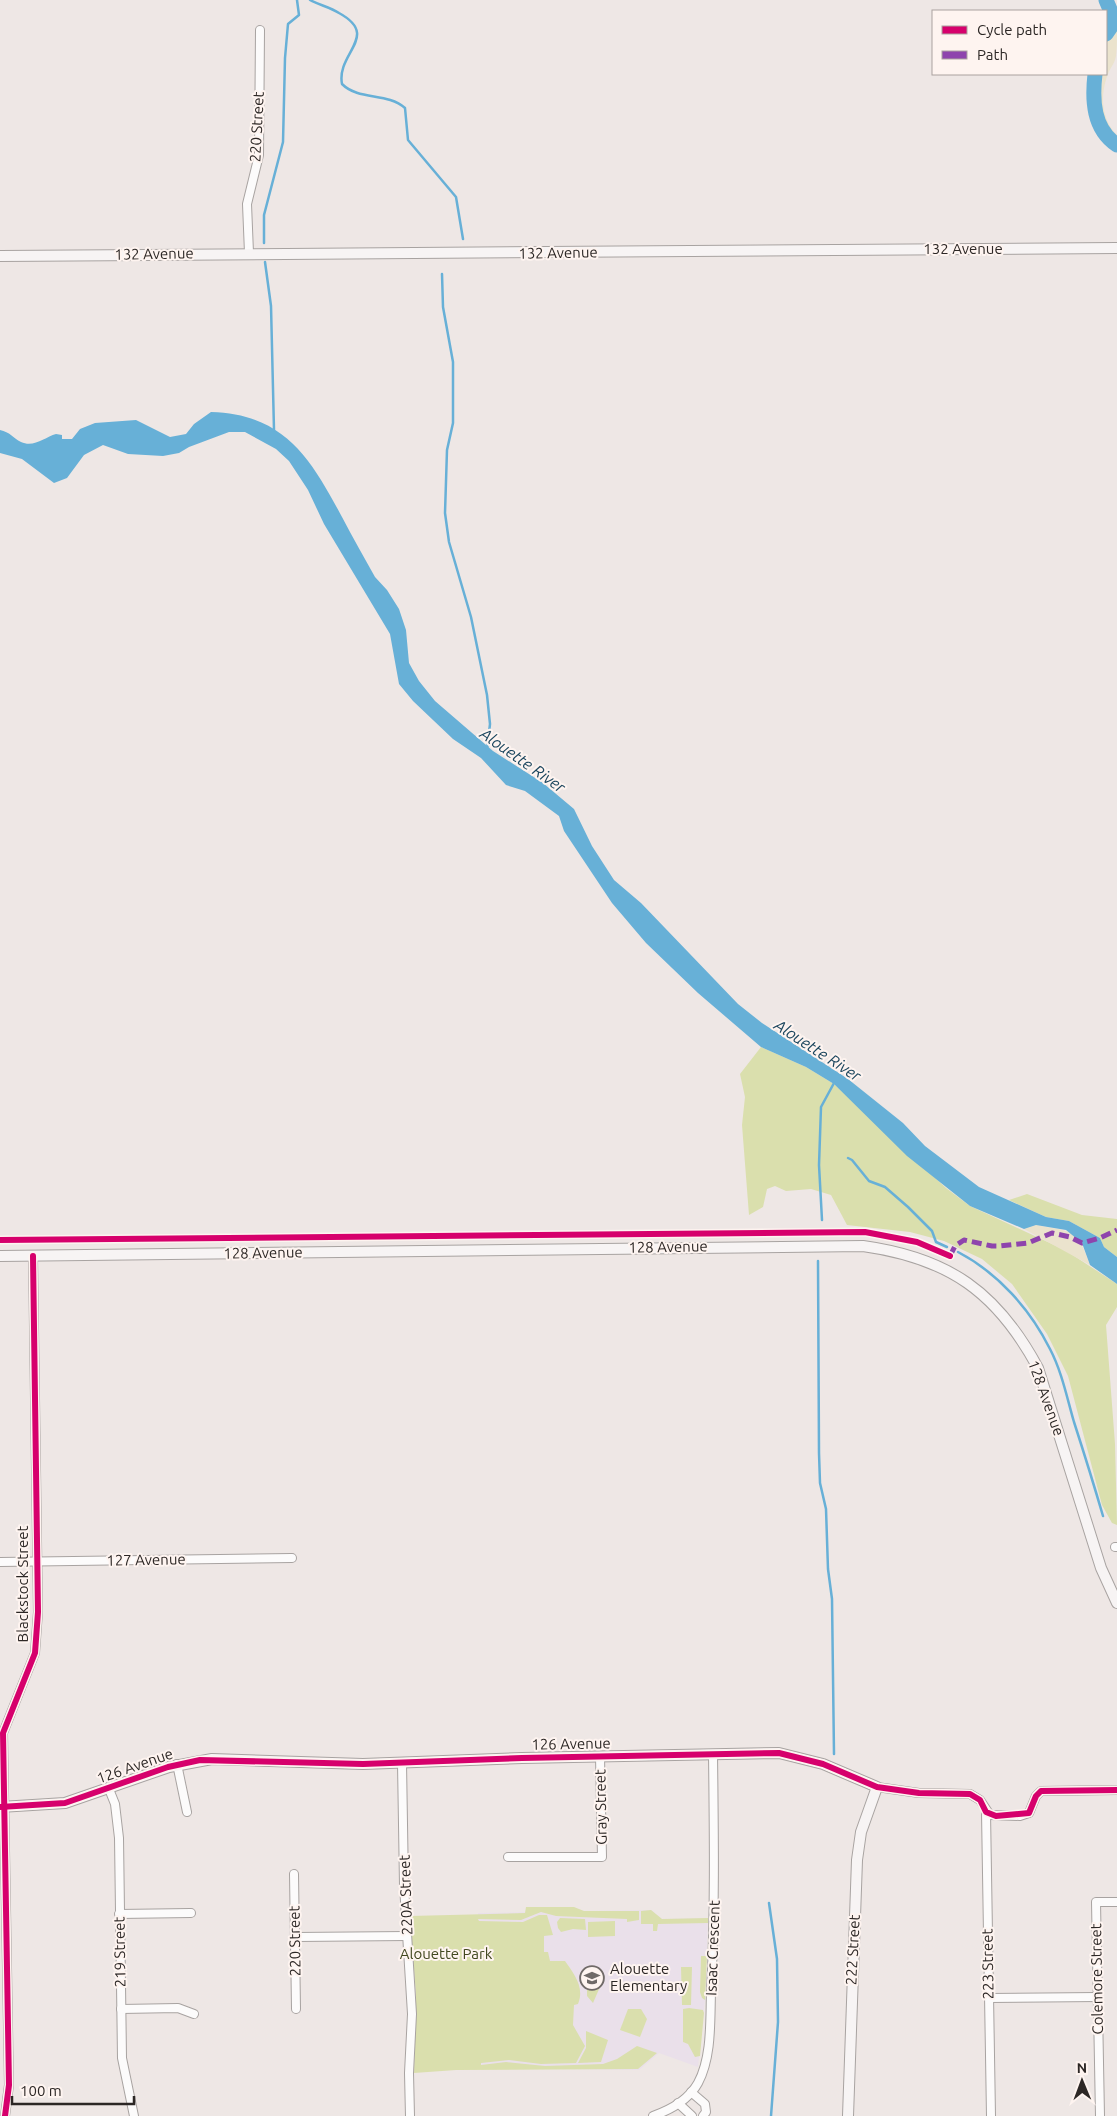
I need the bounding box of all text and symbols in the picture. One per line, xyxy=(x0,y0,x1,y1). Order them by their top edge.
legend xyxy=(932,10,1107,75)
text: Cycle path xyxy=(977,21,1047,38)
text: Path xyxy=(977,46,1008,63)
street label: 220 Street xyxy=(246,91,267,163)
street label: 132 Avenue xyxy=(923,240,1003,257)
street label: 132 Avenue xyxy=(518,243,598,262)
street label: 132 Avenue xyxy=(114,244,194,263)
water label: Alouette River xyxy=(476,723,570,796)
water label: Alouette River xyxy=(770,1015,865,1085)
street label: 128 Avenue xyxy=(628,1237,708,1256)
street label: 128 Avenue xyxy=(223,1243,303,1262)
street label: 128 Avenue xyxy=(1025,1358,1068,1438)
street label: Blackstock Street xyxy=(14,1526,31,1642)
street label: 127 Avenue xyxy=(106,1550,186,1569)
street label: 126 Avenue xyxy=(531,1734,611,1753)
street label: 126 Avenue xyxy=(95,1745,175,1786)
street label: Gray Street xyxy=(591,1769,610,1845)
street label: 220A Street xyxy=(396,1854,415,1936)
street label: Isaac Crescent xyxy=(702,1900,723,1996)
street label: 220 Street xyxy=(285,1905,304,1977)
street label: 222 Street xyxy=(842,1914,863,1986)
street label: 219 Street xyxy=(110,1916,129,1988)
street label: Colemore Street xyxy=(1087,1923,1106,2035)
street label: 223 Street xyxy=(978,1928,997,2000)
park label: Alouette Park xyxy=(400,1945,493,1962)
place label: Alouette Elementary xyxy=(610,1960,687,1994)
school or university icon: Alouette Elementary xyxy=(579,1965,605,1991)
north arrow xyxy=(1057,2056,1107,2106)
text: N xyxy=(1076,2060,1087,2076)
scale bar xyxy=(12,2074,135,2106)
text: 100 m xyxy=(20,2082,62,2099)

